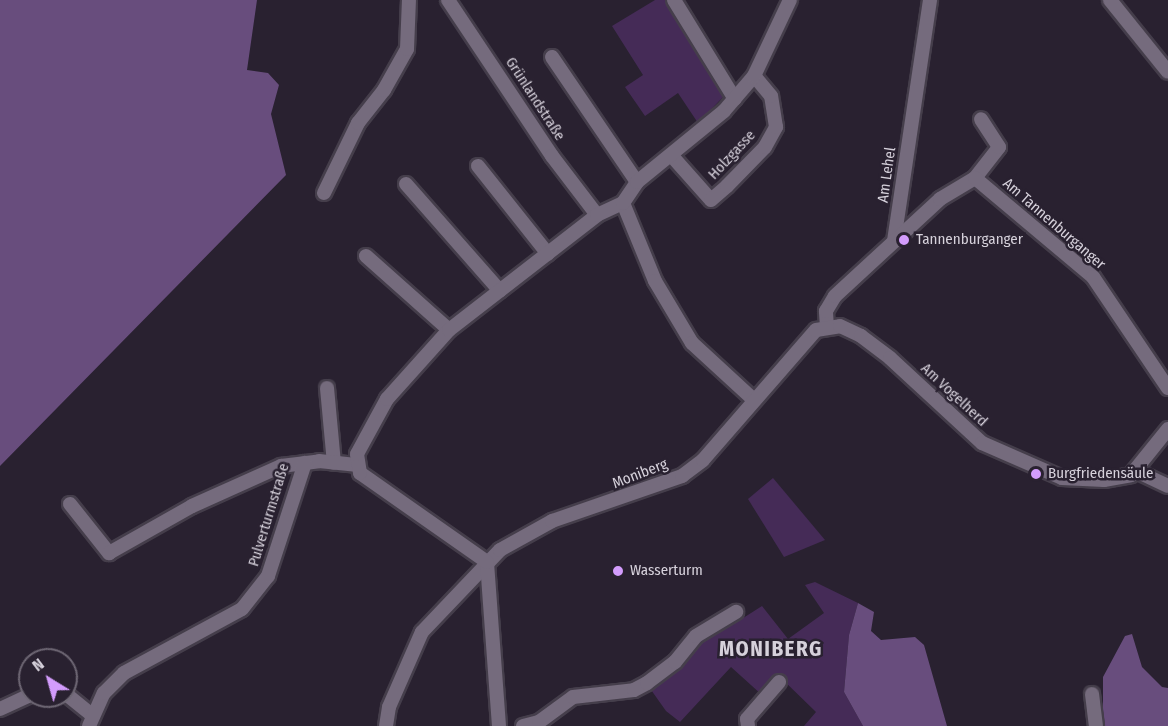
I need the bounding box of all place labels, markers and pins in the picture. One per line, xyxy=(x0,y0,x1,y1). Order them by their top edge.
place label: Tannenburganger xyxy=(916,231,1023,249)
marker: Tannenburganger xyxy=(897,233,911,247)
place label: Burgfriedensäule xyxy=(1048,465,1153,483)
marker: Burgfriedensäule xyxy=(1029,467,1043,481)
place label: Wasserturm xyxy=(630,562,703,580)
marker: Wasserturm xyxy=(611,564,625,578)

